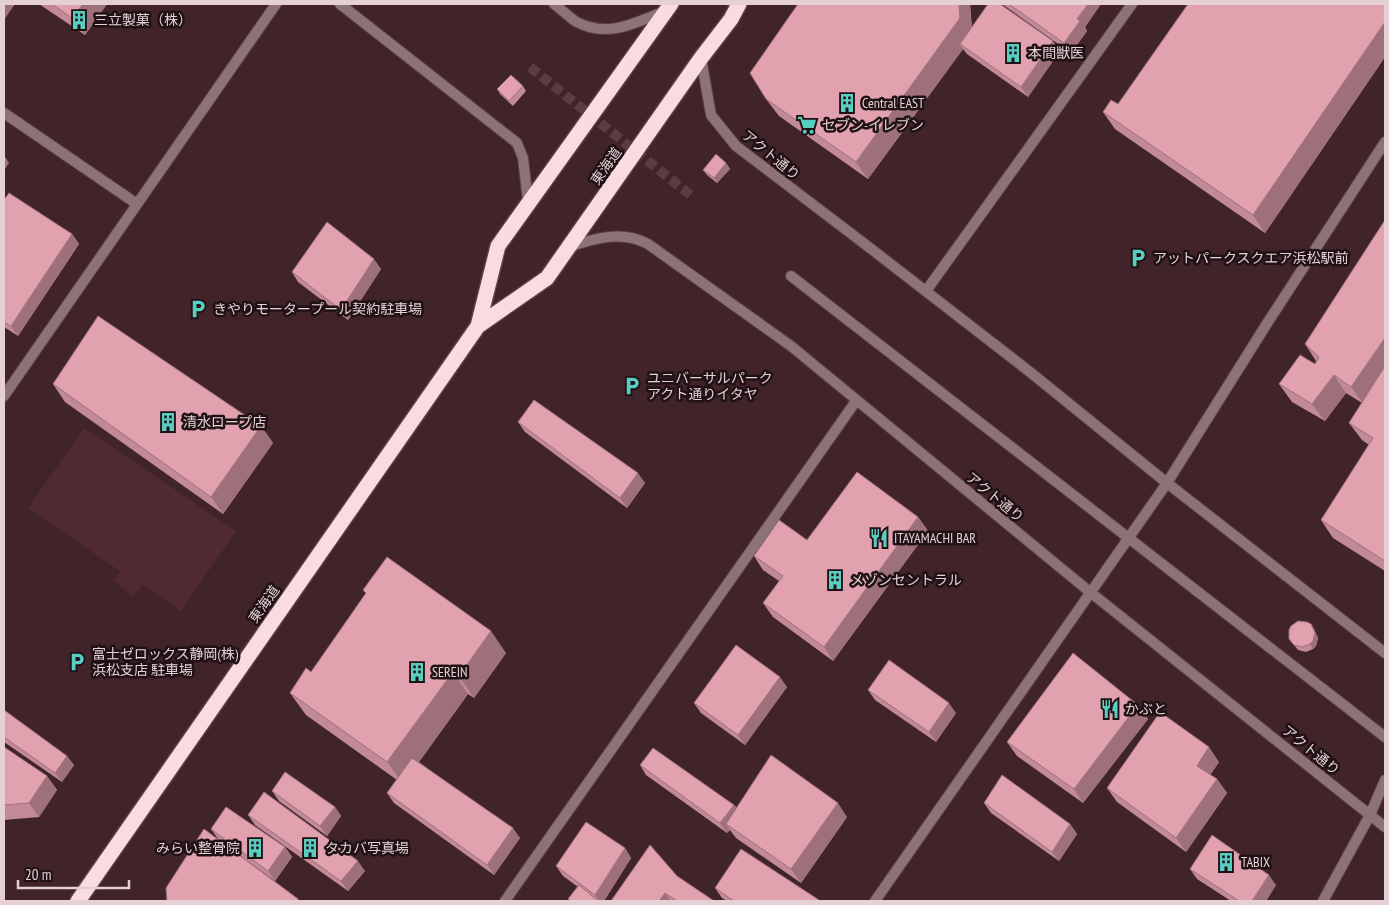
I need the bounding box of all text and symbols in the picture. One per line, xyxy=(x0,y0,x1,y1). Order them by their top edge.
building icon: 三立製菓（株） xyxy=(68,9,90,31)
place label: 三立製菓（株） xyxy=(94,11,192,29)
building icon: 本間獣医 xyxy=(1002,42,1024,64)
place label: 本間獣医 xyxy=(1028,44,1084,62)
building icon: Central EAST xyxy=(836,92,858,114)
place label: Central EAST xyxy=(862,94,925,112)
supermarket icon: セブン-イレブン xyxy=(796,114,818,136)
place label: セブン-イレブン xyxy=(822,116,924,134)
street label: アクト通り xyxy=(738,126,804,184)
street label: 東海道 xyxy=(587,144,625,188)
parking icon: アットパークスクエア浜松駅前 xyxy=(1127,247,1149,269)
place label: アットパークスクエア浜松駅前 xyxy=(1153,249,1349,267)
parking icon: きやりモータープール契約駐車場 xyxy=(187,298,209,320)
place label: きやりモータープール契約駐車場 xyxy=(213,300,422,318)
place label: ユニバーサルパーク アクト通りイタヤ xyxy=(647,369,773,403)
parking icon: ユニバーサルパーク アクト通りイタヤ xyxy=(621,375,643,397)
building icon: 清水ロープ店 xyxy=(157,411,179,433)
place label: 清水ロープ店 xyxy=(183,413,266,431)
street label: アクト通り xyxy=(962,468,1028,526)
restaurant icon: ITAYAMACHI BAR xyxy=(868,527,890,549)
place label: ITAYAMACHI BAR xyxy=(894,529,976,547)
building icon: メゾンセントラル xyxy=(824,569,846,591)
place label: メゾンセントラル xyxy=(850,571,962,589)
street label: 東海道 xyxy=(245,582,283,626)
place label: 富士ゼロックス静岡(株) 浜松支店 駐車場 xyxy=(92,645,239,679)
parking icon: 富士ゼロックス静岡(株) 浜松支店 駐車場 xyxy=(66,651,88,673)
building icon: SEREIN xyxy=(406,661,428,683)
place label: SEREIN xyxy=(432,663,468,681)
restaurant icon: かぶと xyxy=(1099,698,1121,720)
place label: かぶと xyxy=(1125,700,1167,718)
street label: アクト通り xyxy=(1278,721,1344,779)
building icon: みらい整骨院 xyxy=(244,837,266,859)
building icon: タカバ写真場 xyxy=(299,837,321,859)
place label: みらい整骨院 xyxy=(156,839,240,857)
place label: タカバ写真場 xyxy=(325,839,409,857)
building icon: TABIX xyxy=(1215,851,1237,873)
place label: TABIX xyxy=(1241,853,1270,871)
scale bar xyxy=(18,858,129,890)
text: 20 m xyxy=(25,865,51,884)

